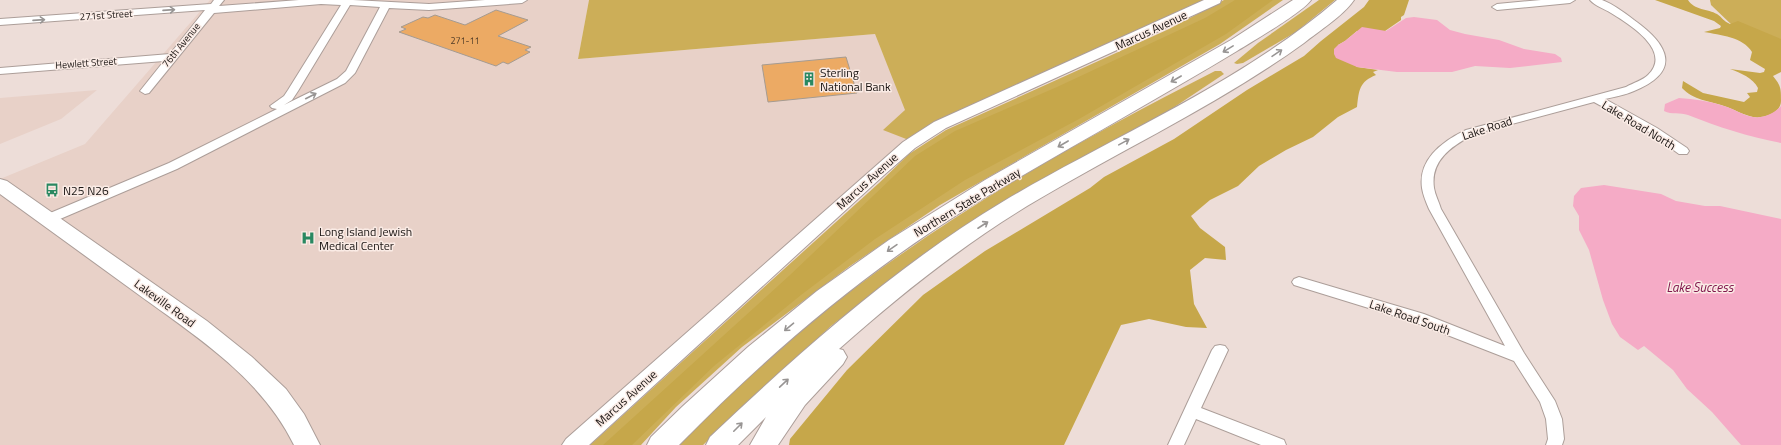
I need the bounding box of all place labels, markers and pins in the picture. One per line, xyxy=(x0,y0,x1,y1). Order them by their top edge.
place label: Sterling National Bank xyxy=(820,63,891,96)
building icon: Sterling National Bank xyxy=(801,71,817,87)
place label: N25 N26 xyxy=(63,181,109,200)
bus stop icon: N25 N26 xyxy=(44,182,60,198)
place label: Long Island Jewish Medical Center xyxy=(319,222,412,255)
hospital icon: Long Island Jewish Medical Center xyxy=(300,230,316,246)

